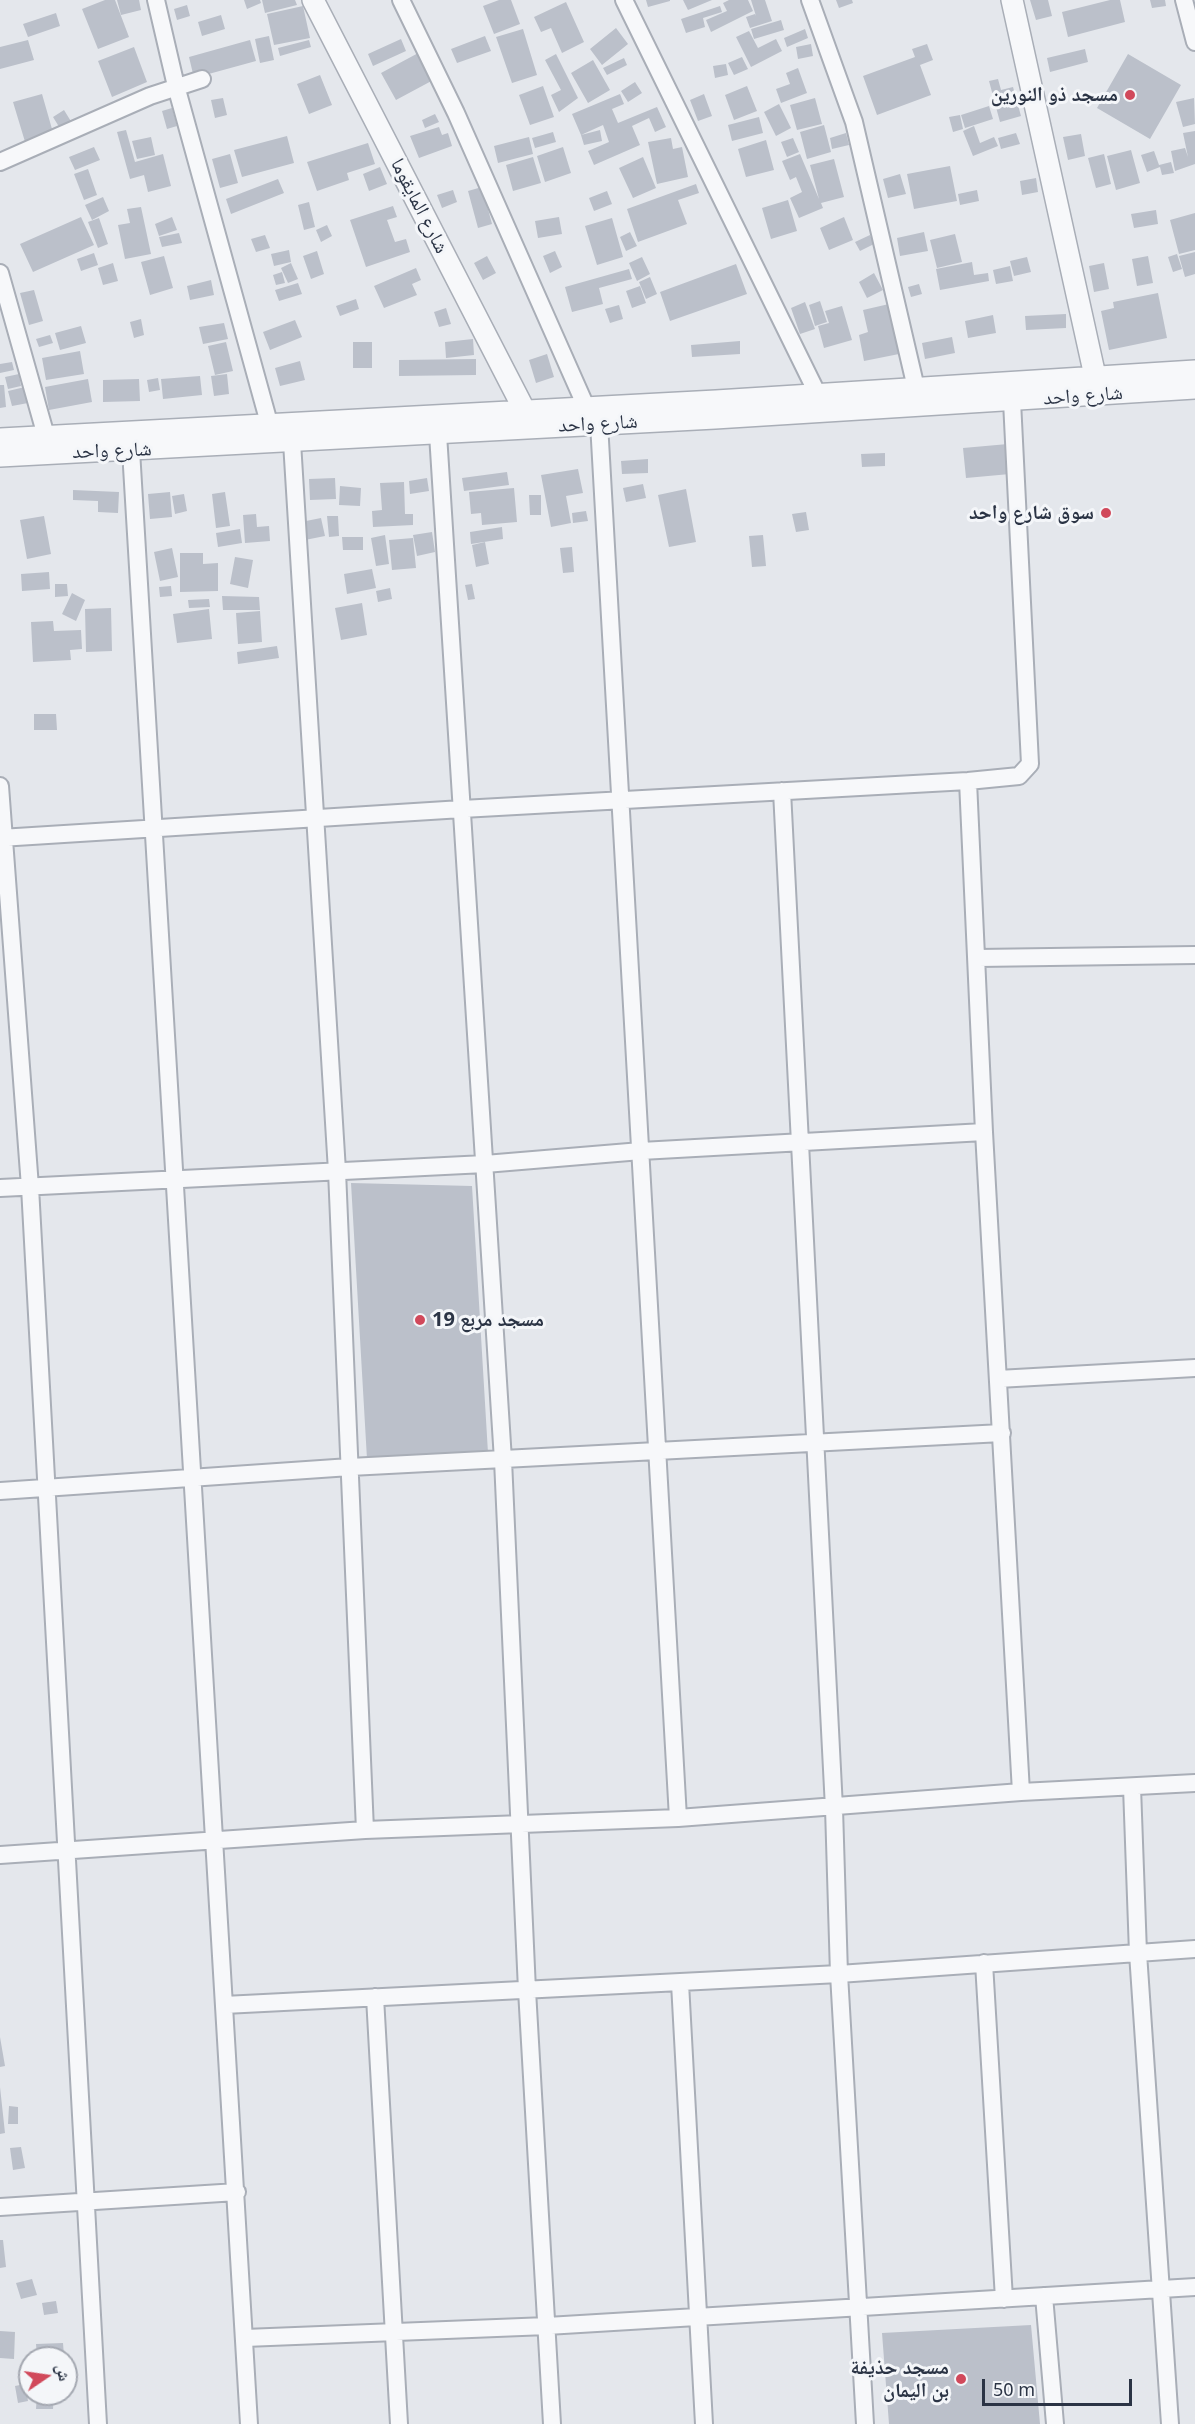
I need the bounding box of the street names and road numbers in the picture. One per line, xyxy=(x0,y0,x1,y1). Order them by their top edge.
street label: شارع المايقوما xyxy=(385,154,453,258)
street label: شارع واحد xyxy=(1042,381,1124,411)
street label: شارع واحد xyxy=(558,410,638,438)
street label: شارع واحد xyxy=(72,438,152,464)

